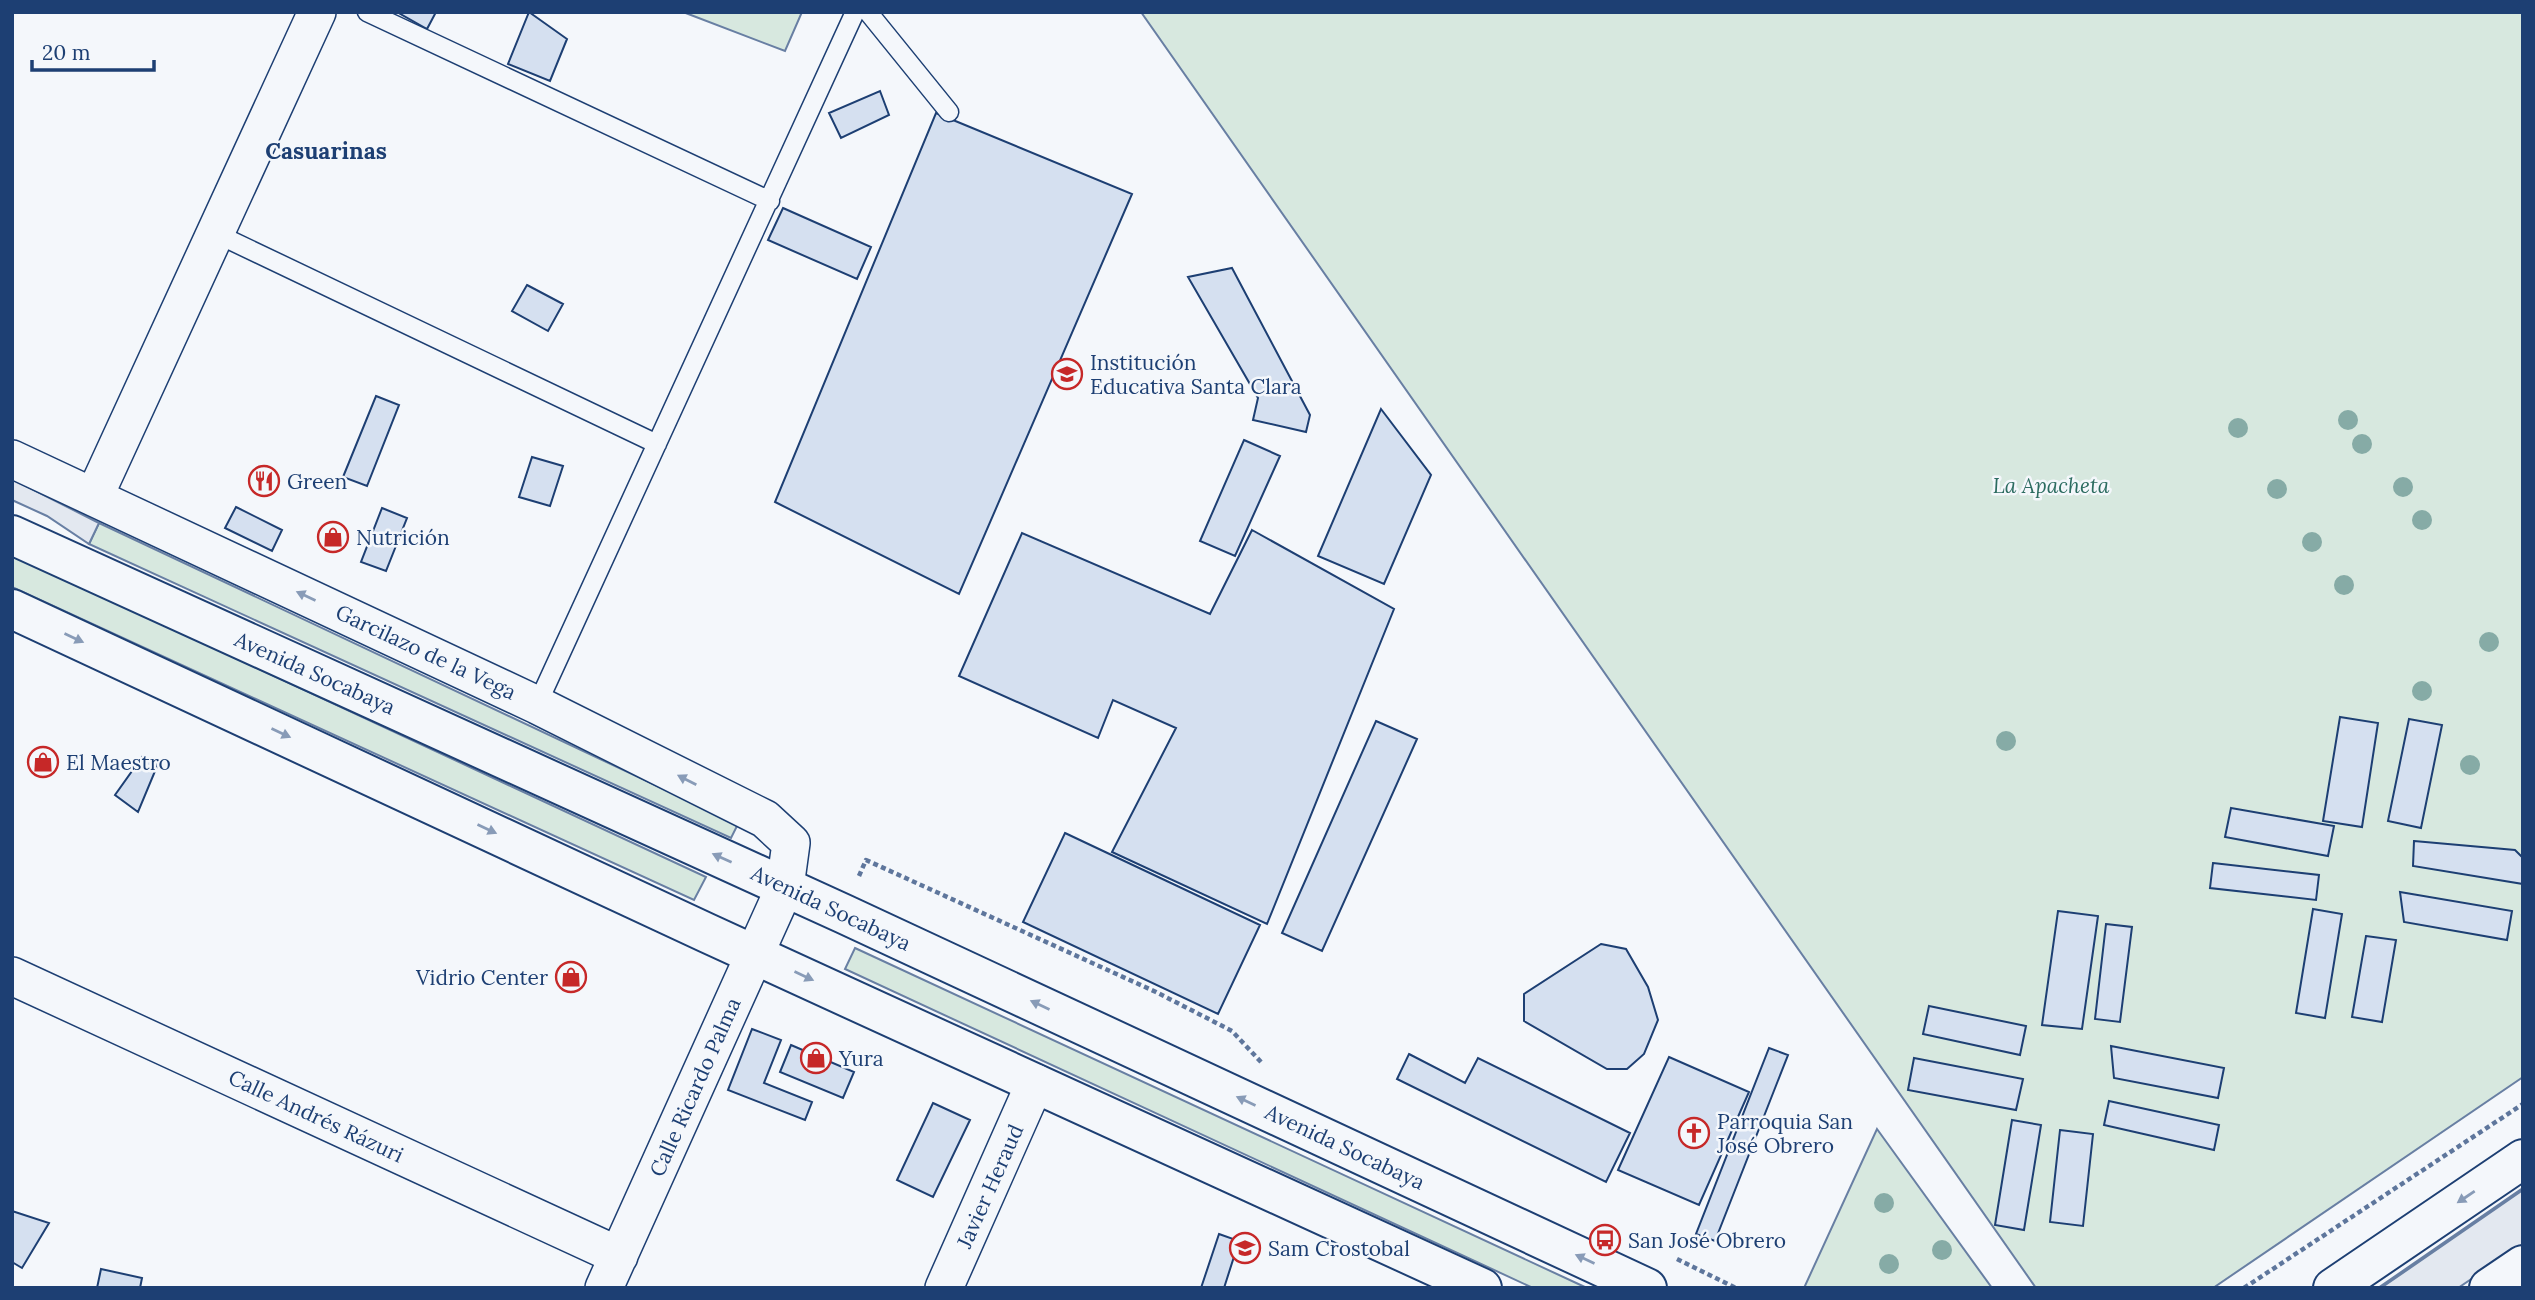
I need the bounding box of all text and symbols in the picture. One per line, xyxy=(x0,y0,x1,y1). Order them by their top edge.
scale bar xyxy=(32,28,154,72)
text: 20 m xyxy=(42,39,91,66)
district label: Casuarinas xyxy=(265,136,387,165)
place label: Institución Educativa Santa Clara xyxy=(1090,349,1302,400)
school or university icon: Institución Educativa Santa Clara xyxy=(1050,357,1084,391)
restaurant icon: Green xyxy=(247,464,281,498)
place label: Green xyxy=(287,468,348,495)
park label: La Apacheta xyxy=(1993,472,2110,499)
shop icon: Nutrición xyxy=(316,520,350,554)
place label: Nutrición xyxy=(356,524,450,551)
one-way arrow xyxy=(296,590,316,602)
street label: Garcilazo de la Vega xyxy=(331,598,521,706)
street label: Avenida Socabaya xyxy=(230,625,400,721)
one-way arrow xyxy=(64,632,84,644)
one-way arrow xyxy=(270,728,291,739)
shop icon: El Maestro xyxy=(26,745,60,779)
place label: El Maestro xyxy=(66,749,171,776)
one-way arrow xyxy=(677,775,697,787)
one-way arrow xyxy=(477,823,497,835)
one-way arrow xyxy=(712,852,732,864)
street label: Avenida Socabaya xyxy=(746,859,915,957)
shop icon: Vidrio Center xyxy=(554,960,588,994)
place label: Vidrio Center xyxy=(415,964,548,991)
one-way arrow xyxy=(794,971,814,982)
street label: Calle Ricardo Palma xyxy=(643,993,747,1181)
one-way arrow xyxy=(1030,999,1050,1011)
shop icon: Yura xyxy=(799,1041,833,1075)
place label: Yura xyxy=(838,1045,884,1072)
street label: Calle Andrés Rázuri xyxy=(224,1064,408,1168)
one-way arrow xyxy=(1236,1095,1256,1107)
street label: Avenida Socabaya xyxy=(1260,1098,1429,1196)
place label: Parroquia San José Obrero xyxy=(1716,1108,1853,1159)
church icon: Parroquia San José Obrero xyxy=(1677,1116,1711,1150)
street label: Javier Heraud xyxy=(950,1120,1029,1253)
one-way arrow xyxy=(2457,1190,2475,1204)
bus stop icon: San José Obrero xyxy=(1588,1223,1622,1257)
place label: San José Obrero xyxy=(1628,1227,1786,1254)
school or university icon: Sam Crostobal xyxy=(1228,1231,1262,1265)
place label: Sam Crostobal xyxy=(1268,1235,1410,1262)
one-way arrow xyxy=(1575,1253,1596,1264)

